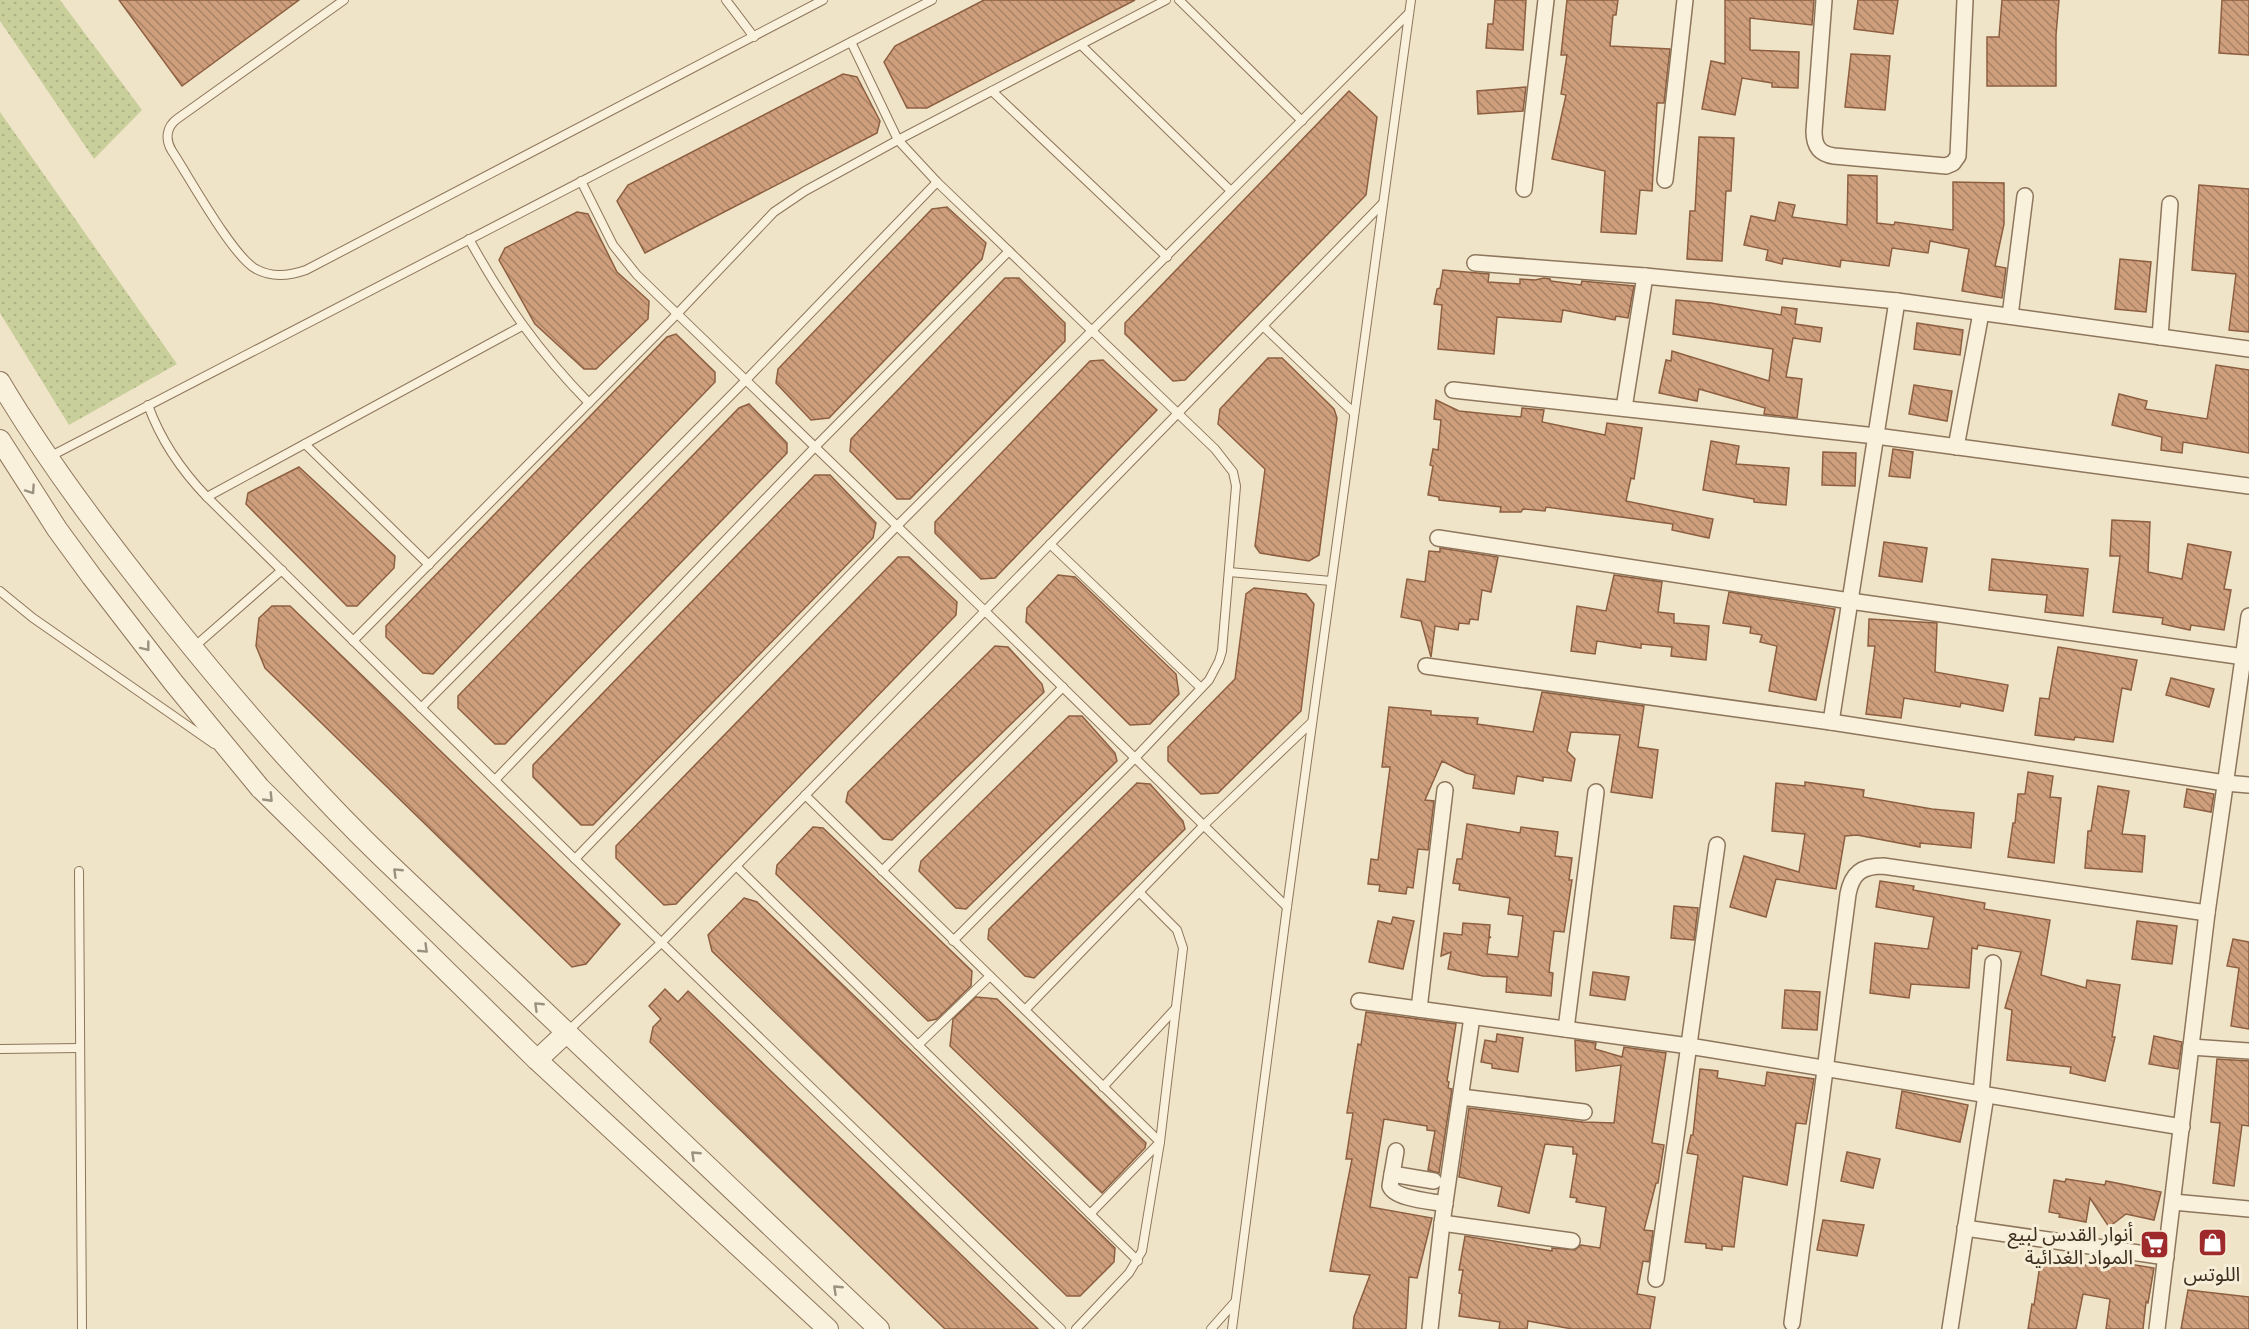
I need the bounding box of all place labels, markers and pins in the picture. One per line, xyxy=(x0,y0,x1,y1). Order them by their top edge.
place label: أنوار القدس لبيع المواد الغدائية xyxy=(2007,1222,2133,1269)
shop icon: اللوتس xyxy=(2196,1227,2228,1259)
supermarket icon: أنوار القدس لبيع المواد الغدائية xyxy=(2138,1229,2170,1261)
place label: اللوتس xyxy=(2184,1262,2240,1286)

